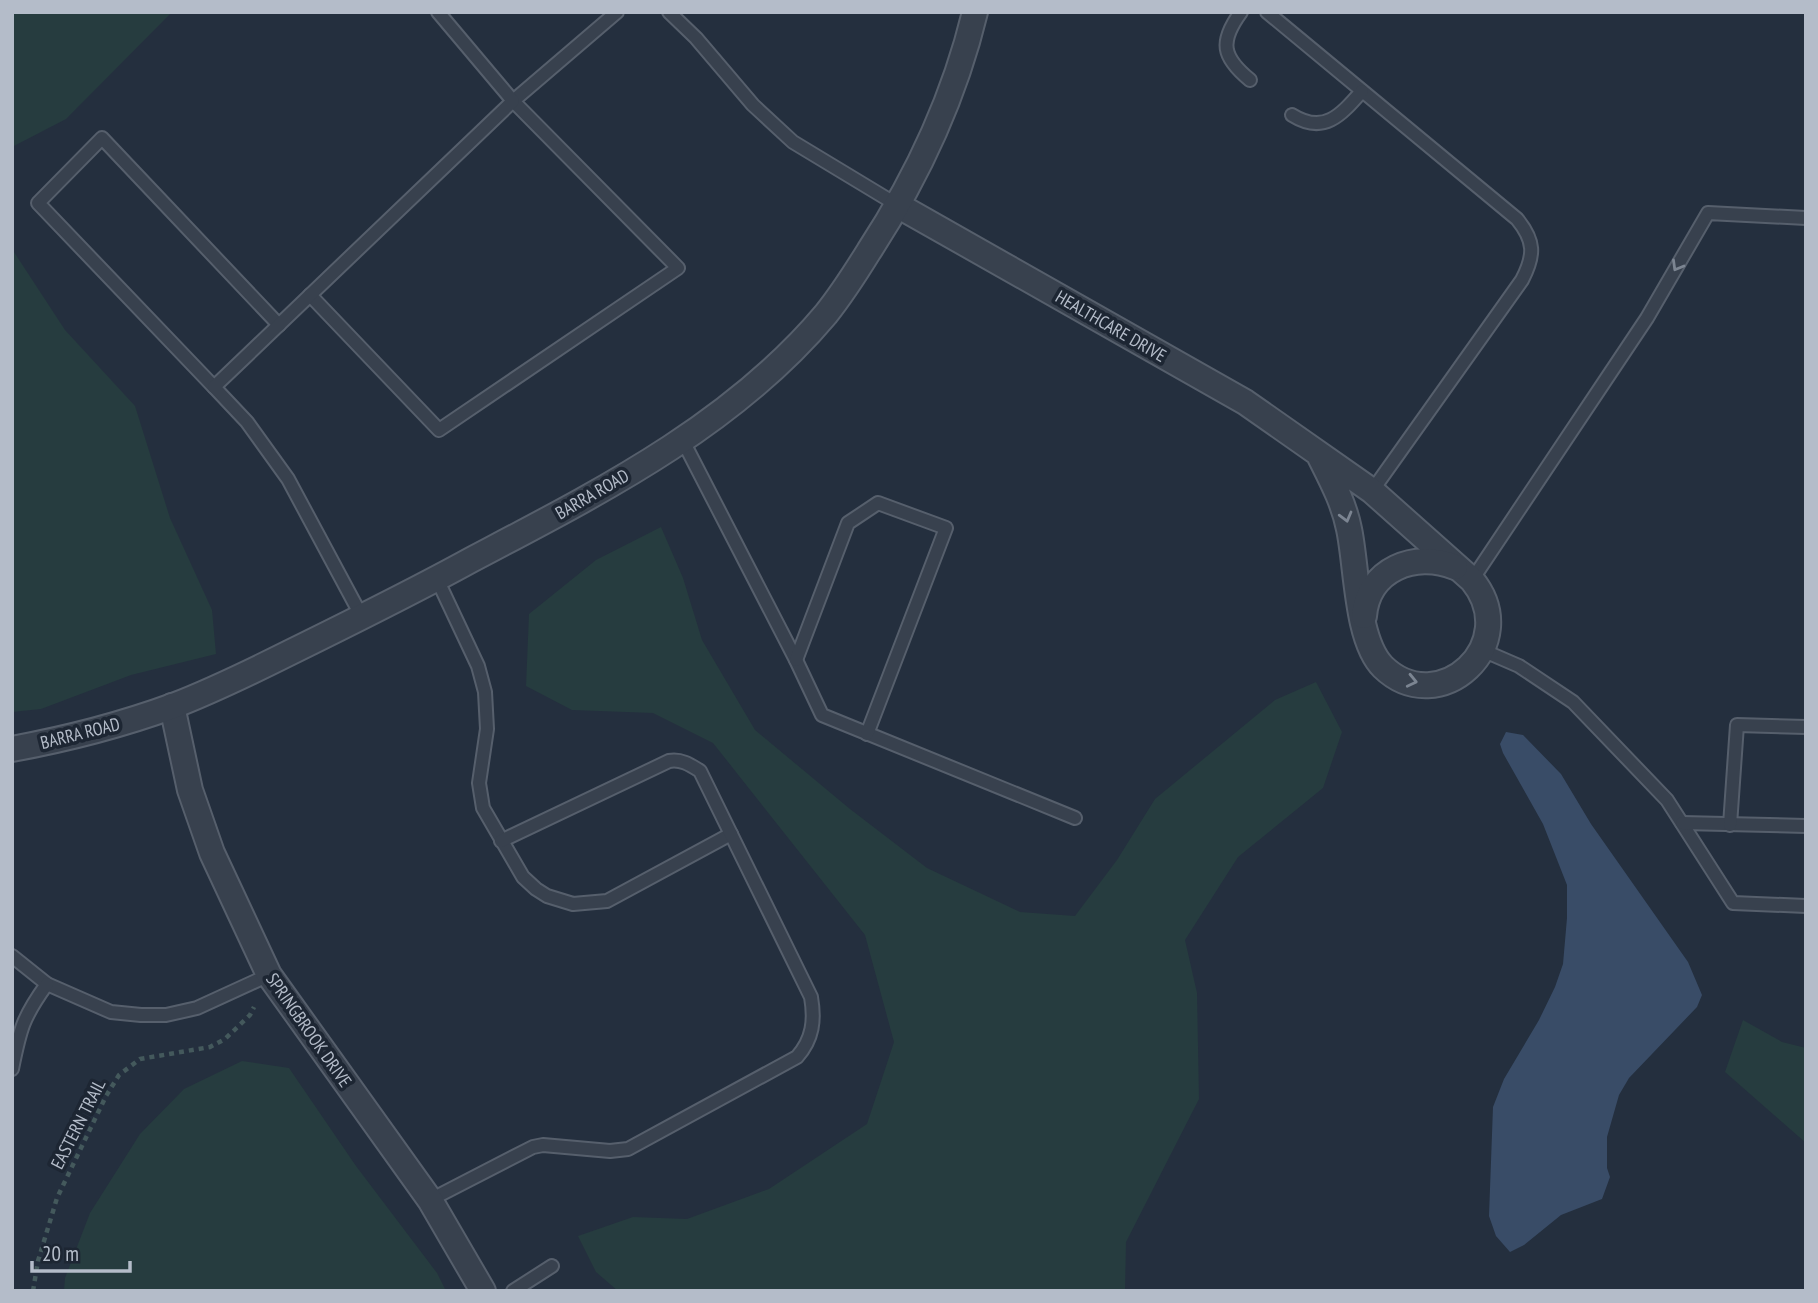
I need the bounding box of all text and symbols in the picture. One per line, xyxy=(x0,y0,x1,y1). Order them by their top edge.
one-way arrow xyxy=(1672,259,1685,271)
street label: HEALTHCARE DRIVE xyxy=(1052,285,1170,367)
street label: BARRA ROAD xyxy=(551,464,633,524)
one-way arrow xyxy=(1338,511,1352,523)
one-way arrow xyxy=(1406,673,1418,688)
street label: BARRA ROAD xyxy=(38,712,122,754)
street label: SPRINGBROOK DRIVE xyxy=(261,968,357,1092)
street label: EASTERN TRAIL xyxy=(46,1075,111,1173)
scale bar xyxy=(32,1230,130,1274)
text: 20 m xyxy=(42,1240,79,1267)

